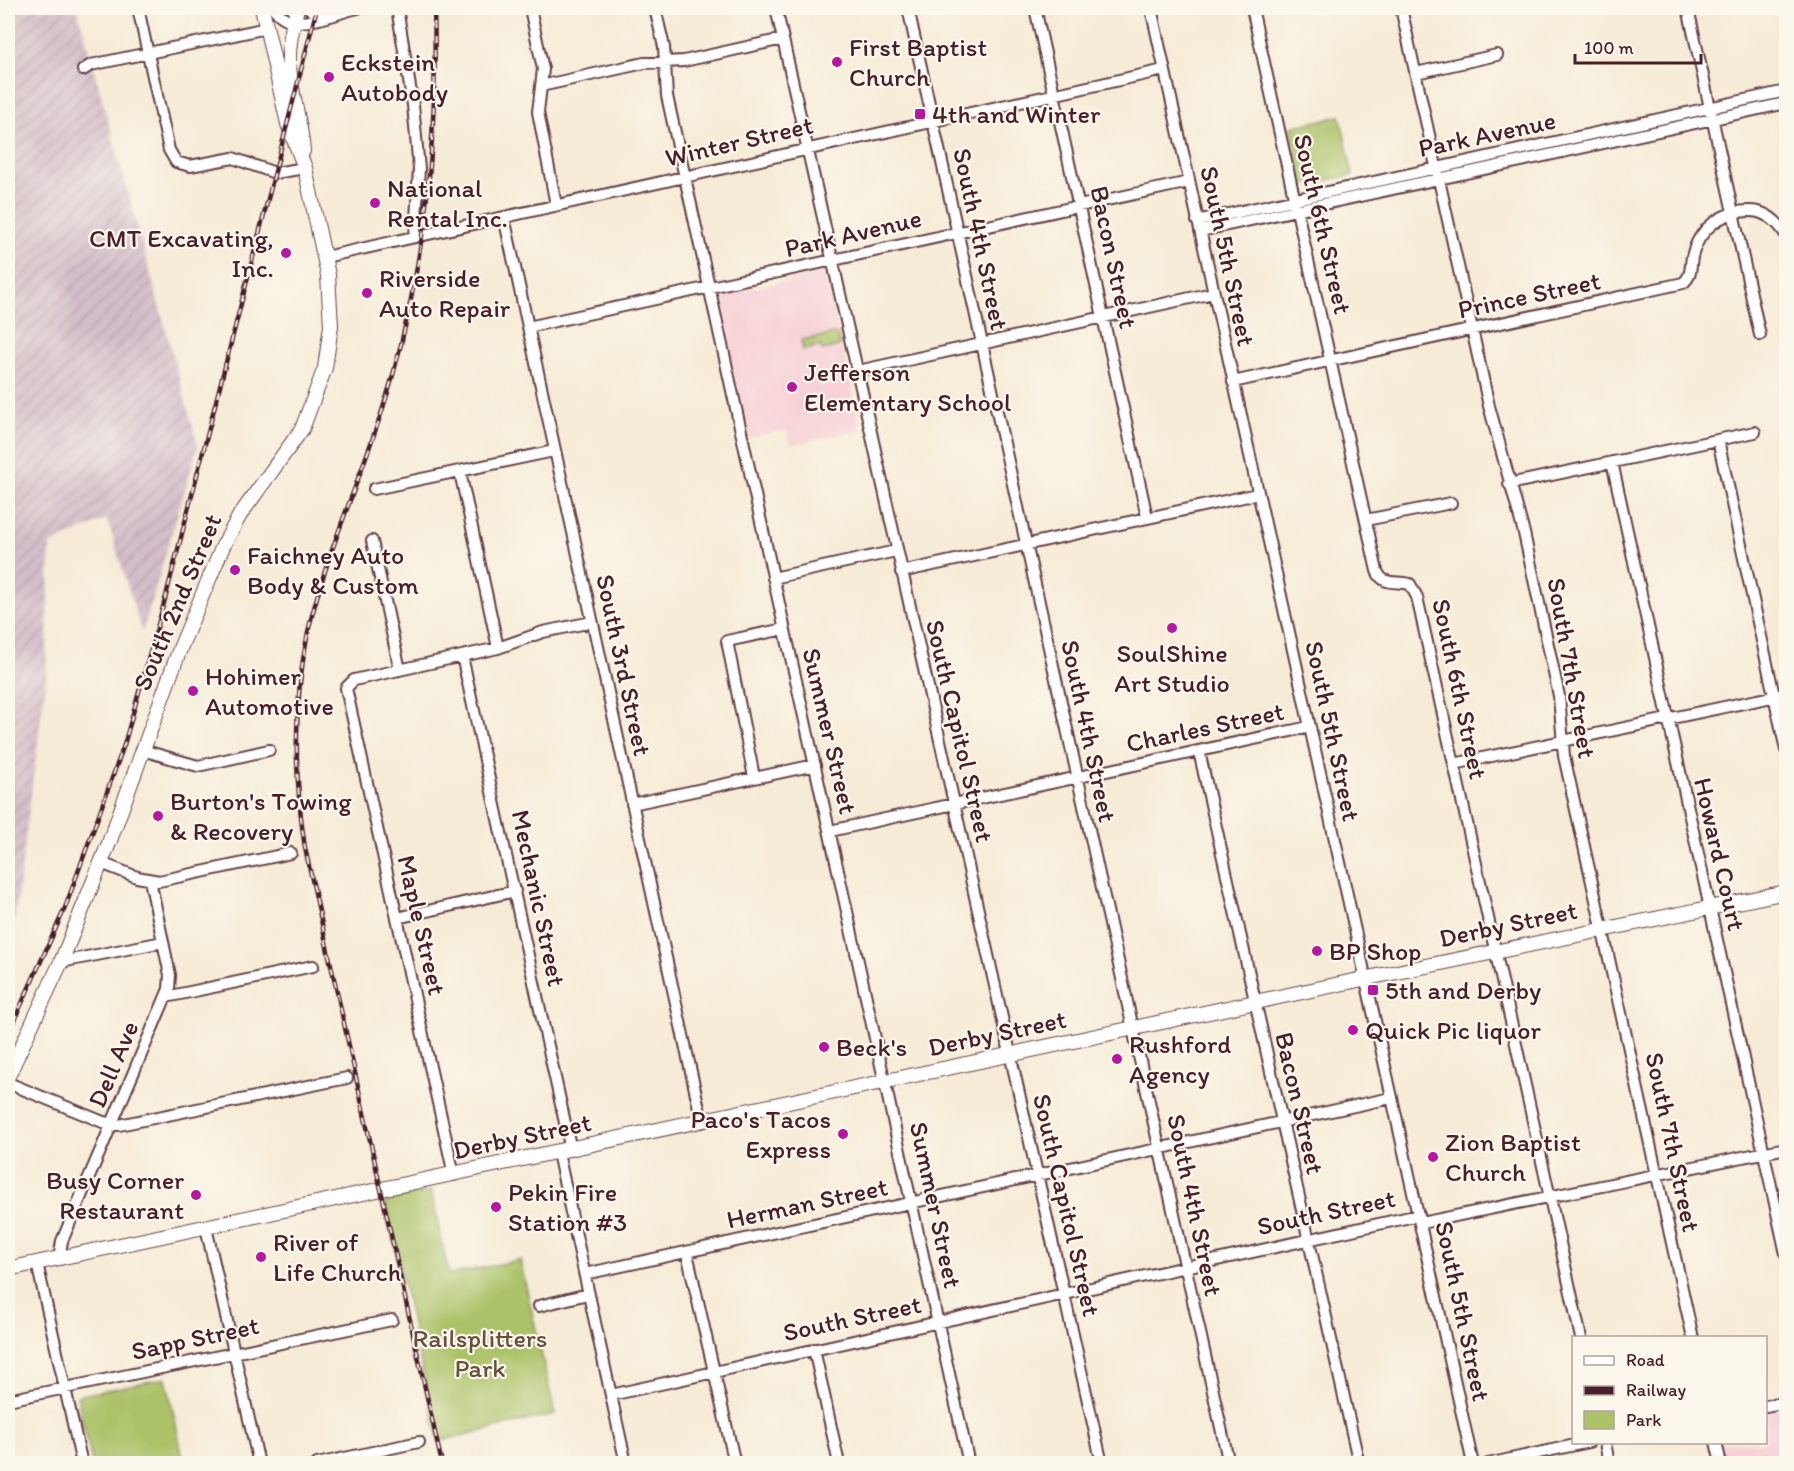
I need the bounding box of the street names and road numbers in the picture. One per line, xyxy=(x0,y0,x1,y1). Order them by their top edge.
street label: Park Avenue xyxy=(1415,104,1559,164)
street label: Winter Street xyxy=(662,108,816,174)
street label: South 6th Street xyxy=(1287,131,1359,317)
street label: South 4th Street xyxy=(946,145,1016,333)
street label: South 5th Street xyxy=(1193,163,1263,349)
street label: Bacon Street xyxy=(1083,183,1145,331)
street label: Park Avenue xyxy=(781,202,925,264)
street label: Prince Street xyxy=(1455,264,1603,326)
street label: South 2nd Street xyxy=(125,509,229,695)
street label: South 3rd Street xyxy=(589,571,659,759)
street label: South 7th Street xyxy=(1540,575,1604,761)
street label: South 6th Street xyxy=(1425,596,1495,782)
street label: South Capitol Street xyxy=(919,617,1001,846)
street label: South 4th Street xyxy=(1054,637,1124,825)
street label: South 5th Street xyxy=(1298,638,1368,824)
street label: Summer Street xyxy=(795,645,865,817)
street label: Charles Street xyxy=(1123,695,1287,759)
street label: Howard Court xyxy=(1687,774,1753,934)
street label: Mechanic Street xyxy=(505,807,573,989)
street label: Maple Street xyxy=(390,852,454,998)
street label: Derby Street xyxy=(1436,894,1580,954)
street label: Derby Street xyxy=(925,1003,1069,1063)
street label: Dell Ave xyxy=(80,1016,146,1112)
street label: Bacon Street xyxy=(1268,1029,1332,1177)
street label: South 7th Street xyxy=(1638,1049,1708,1235)
street label: South Capitol Street xyxy=(1026,1091,1108,1320)
street label: Derby Street xyxy=(450,1106,594,1166)
street label: South 4th Street xyxy=(1160,1111,1230,1299)
street label: Summer Street xyxy=(903,1119,969,1291)
street label: Herman Street xyxy=(723,1170,891,1236)
street label: South Street xyxy=(1254,1182,1398,1242)
street label: South 5th Street xyxy=(1428,1218,1498,1404)
street label: South Street xyxy=(780,1288,924,1348)
street label: Sapp Street xyxy=(128,1309,262,1367)

